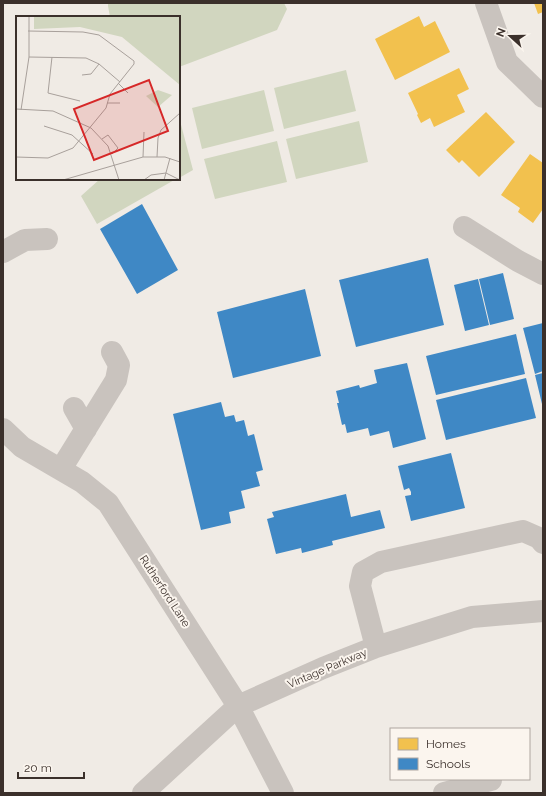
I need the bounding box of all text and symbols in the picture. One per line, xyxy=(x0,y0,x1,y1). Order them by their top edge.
inset map xyxy=(16,16,180,180)
north arrow xyxy=(490,16,530,56)
text: N xyxy=(494,26,509,39)
street label: Rutherford Lane xyxy=(137,553,193,630)
street label: Vintage Parkway xyxy=(286,646,369,691)
legend xyxy=(390,728,530,780)
text: Homes xyxy=(426,737,466,751)
scale bar xyxy=(18,754,84,780)
text: Schools xyxy=(426,757,470,771)
text: 20 m xyxy=(24,761,52,775)

